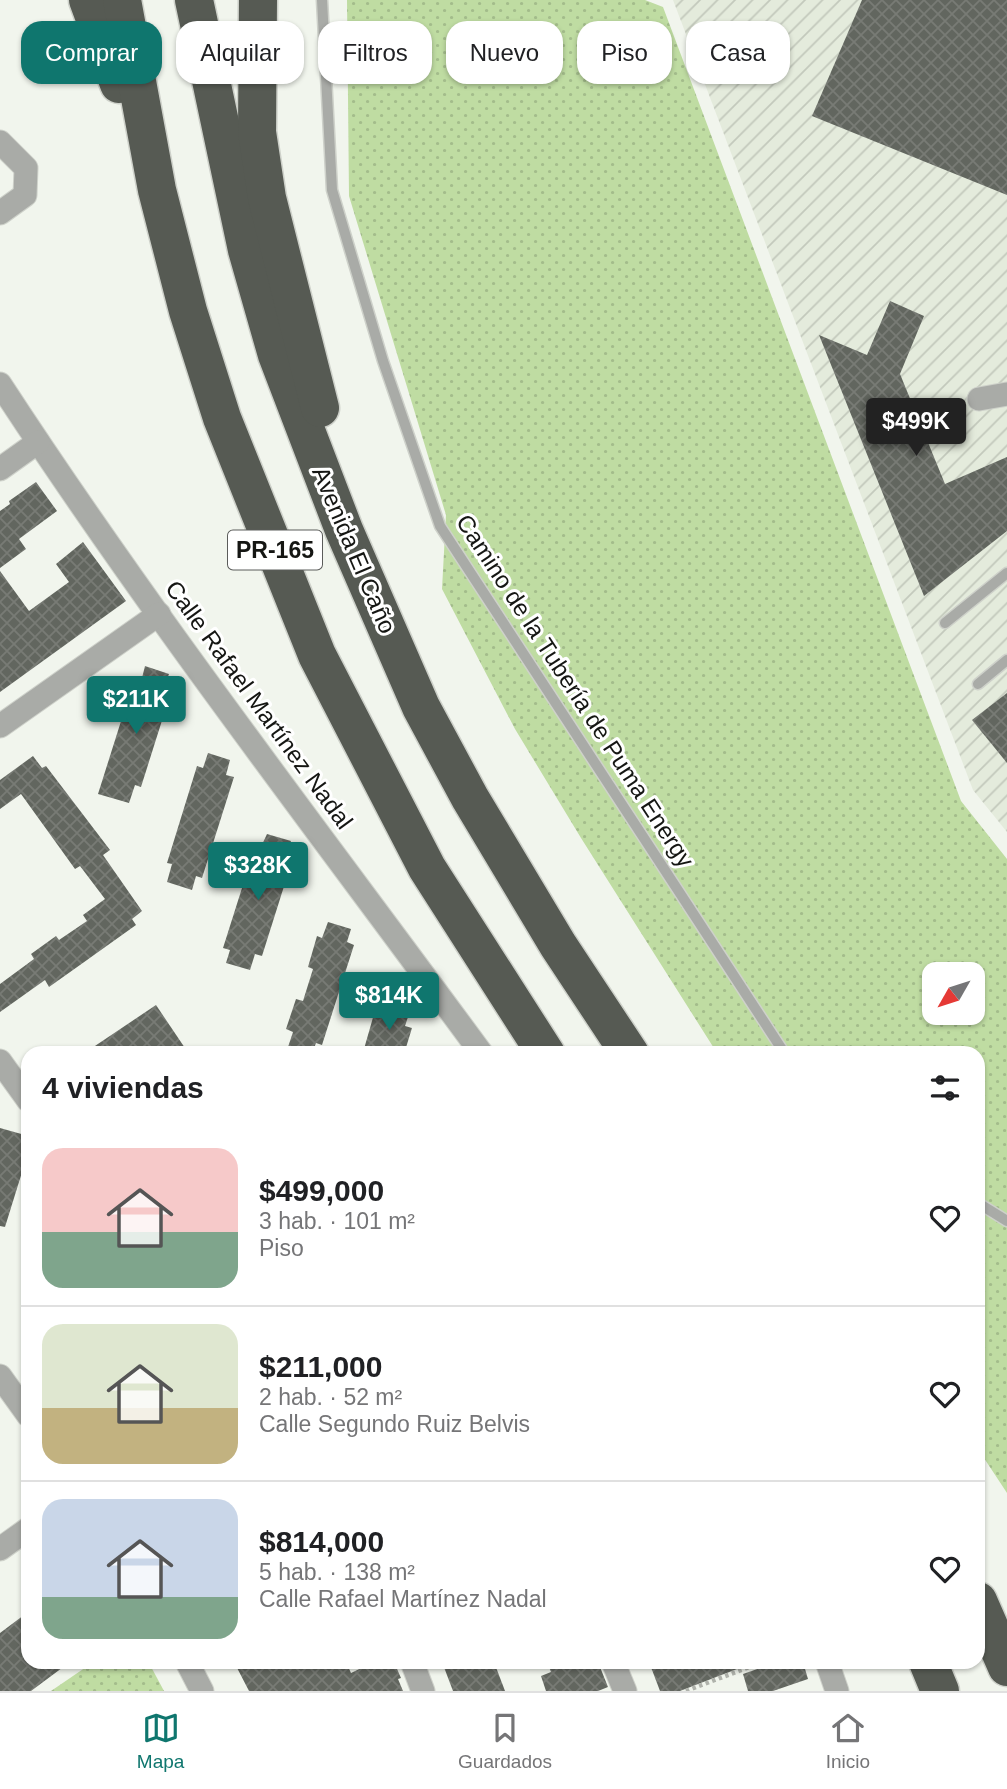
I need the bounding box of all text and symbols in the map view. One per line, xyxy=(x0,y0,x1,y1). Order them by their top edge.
chip: Comprar xyxy=(21,21,162,84)
chip: Alquilar xyxy=(176,21,304,84)
chip: Filtros xyxy=(318,21,432,84)
chip: Nuevo xyxy=(446,21,563,84)
chip: Piso xyxy=(577,21,672,84)
chip: Casa xyxy=(686,21,790,84)
pin: $499K xyxy=(867,398,965,458)
text: $499K xyxy=(882,408,950,434)
street label: Avenida El Caño xyxy=(307,462,402,637)
street label: Camino de la Tubería de Puma Energy xyxy=(451,509,700,872)
road number: PR-165 xyxy=(228,530,322,570)
street label: Calle Rafael Martínez Nadal xyxy=(160,575,359,834)
pin: $211K xyxy=(87,676,185,736)
text: $211K xyxy=(103,686,169,712)
pin: $328K xyxy=(209,842,307,902)
text: $328K xyxy=(224,852,292,878)
north arrow xyxy=(922,962,985,1026)
map controls xyxy=(922,962,985,1025)
pin: $814K xyxy=(340,972,438,1032)
text: $814K xyxy=(355,982,423,1008)
icon: filters xyxy=(926,1069,964,1107)
text: 4 viviendas xyxy=(42,1071,204,1104)
text: $499,000 xyxy=(259,1174,384,1207)
icon: home xyxy=(98,1176,182,1260)
icon: heart xyxy=(926,1199,964,1237)
text: 3 hab. · 101 m² xyxy=(259,1208,415,1234)
text: Piso xyxy=(259,1235,304,1261)
text: $211,000 xyxy=(259,1350,382,1383)
icon: home xyxy=(98,1352,182,1436)
icon: heart xyxy=(926,1375,964,1413)
text: 2 hab. · 52 m² xyxy=(259,1384,402,1410)
text: Calle Segundo Ruiz Belvis xyxy=(259,1411,530,1437)
text: $814,000 xyxy=(259,1525,384,1558)
icon: home xyxy=(98,1527,182,1611)
icon: heart xyxy=(926,1550,964,1588)
text: 5 hab. · 138 m² xyxy=(259,1559,415,1585)
text: Calle Rafael Martínez Nadal xyxy=(259,1586,547,1612)
tab: Mapa xyxy=(137,1709,184,1773)
tab: Guardados xyxy=(458,1709,552,1773)
tab: Inicio xyxy=(826,1709,870,1773)

